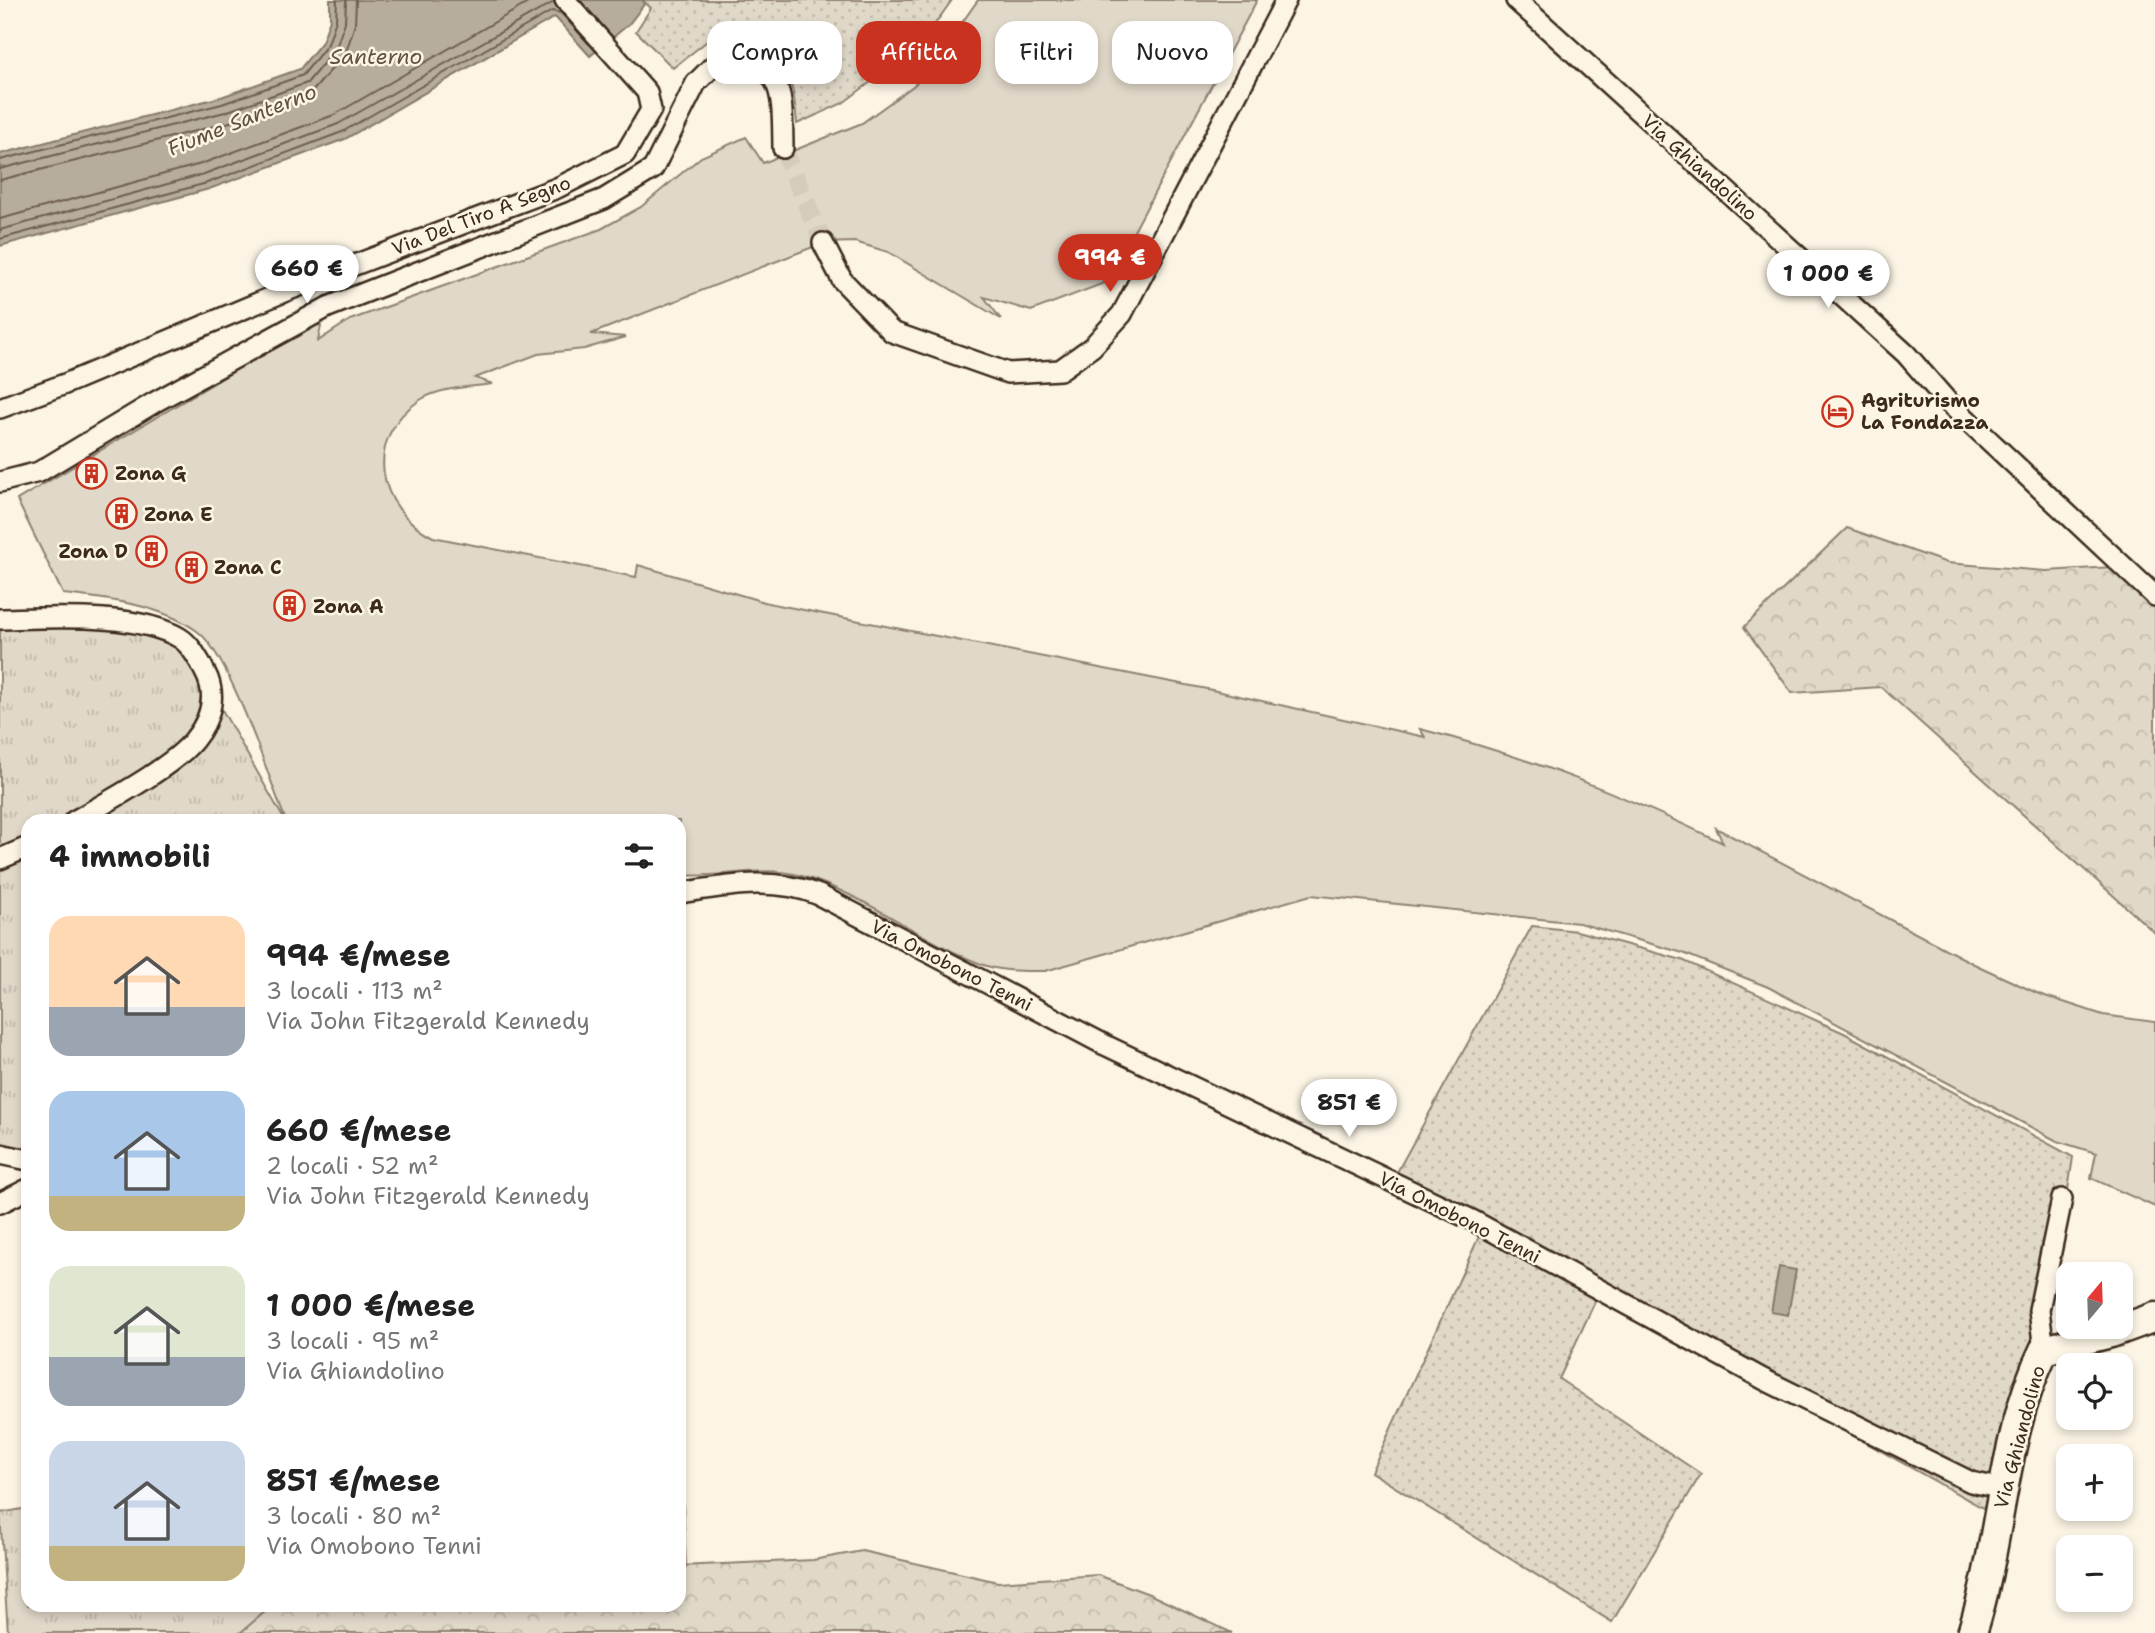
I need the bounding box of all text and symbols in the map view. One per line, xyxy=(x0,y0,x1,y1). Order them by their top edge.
chip: Compra xyxy=(707,21,842,84)
chip: Affitta xyxy=(856,21,981,84)
chip: Filtri xyxy=(995,21,1098,84)
chip: Nuovo xyxy=(1112,21,1233,84)
water label: Santerno xyxy=(330,43,422,71)
water label: Fiume Santerno xyxy=(163,77,321,163)
street label: Via Ghiandolino xyxy=(1636,109,1763,226)
street label: Via Del Tiro A Segno xyxy=(388,170,574,261)
pin: 994 € xyxy=(1061,234,1159,294)
text: 994 € xyxy=(1074,242,1146,272)
pin: 660 € xyxy=(258,246,356,305)
pin: 1 000 € xyxy=(1763,250,1893,310)
text: 660 € xyxy=(271,253,343,283)
text: 1 000 € xyxy=(1783,258,1873,288)
place label: Agriturismo La Fondazza xyxy=(1861,388,1989,435)
hotel icon: Agriturismo La Fondazza xyxy=(1821,394,1855,428)
building icon: Zona G xyxy=(75,456,109,490)
place label: Zona G xyxy=(115,461,186,486)
building icon: Zona E xyxy=(104,497,138,531)
place label: Zona E xyxy=(144,502,213,527)
building icon: Zona D xyxy=(134,534,168,568)
place label: Zona D xyxy=(59,539,128,564)
building icon: Zona C xyxy=(174,550,208,584)
place label: Zona C xyxy=(214,555,282,580)
building icon: Zona A xyxy=(273,589,307,623)
place label: Zona A xyxy=(313,594,384,619)
text: 4 immobili xyxy=(49,836,211,877)
icon: filters xyxy=(620,837,658,875)
street label: Via Omobono Tenni xyxy=(867,914,1037,1017)
text: 994 €/mese xyxy=(266,935,451,976)
icon: home xyxy=(105,944,189,1028)
text: 3 locali · 113 m² xyxy=(266,976,443,1006)
text: Via John Fitzgerald Kennedy xyxy=(266,1006,590,1036)
pin: 851 € xyxy=(1300,1080,1398,1139)
text: 851 € xyxy=(1317,1087,1381,1117)
text: 660 €/mese xyxy=(266,1110,451,1151)
icon: home xyxy=(105,1119,189,1203)
text: 2 locali · 52 m² xyxy=(266,1151,438,1181)
street label: Via Omobono Tenni xyxy=(1375,1166,1545,1269)
text: Via John Fitzgerald Kennedy xyxy=(266,1181,590,1211)
north arrow xyxy=(2056,1262,2133,1339)
map controls xyxy=(2056,1262,2133,1612)
text: 1 000 €/mese xyxy=(266,1285,475,1326)
icon: home xyxy=(105,1294,189,1378)
text: 3 locali · 95 m² xyxy=(266,1326,439,1356)
button: locate xyxy=(2056,1353,2133,1430)
text: Via Ghiandolino xyxy=(266,1356,445,1386)
street label: Via Ghiandolino xyxy=(1988,1363,2051,1512)
button: + xyxy=(2056,1444,2133,1521)
text: 851 €/mese xyxy=(266,1460,441,1501)
icon: home xyxy=(105,1469,189,1553)
text: 3 locali · 80 m² xyxy=(266,1501,441,1531)
text: Via Omobono Tenni xyxy=(266,1531,482,1561)
button: − xyxy=(2056,1535,2133,1612)

